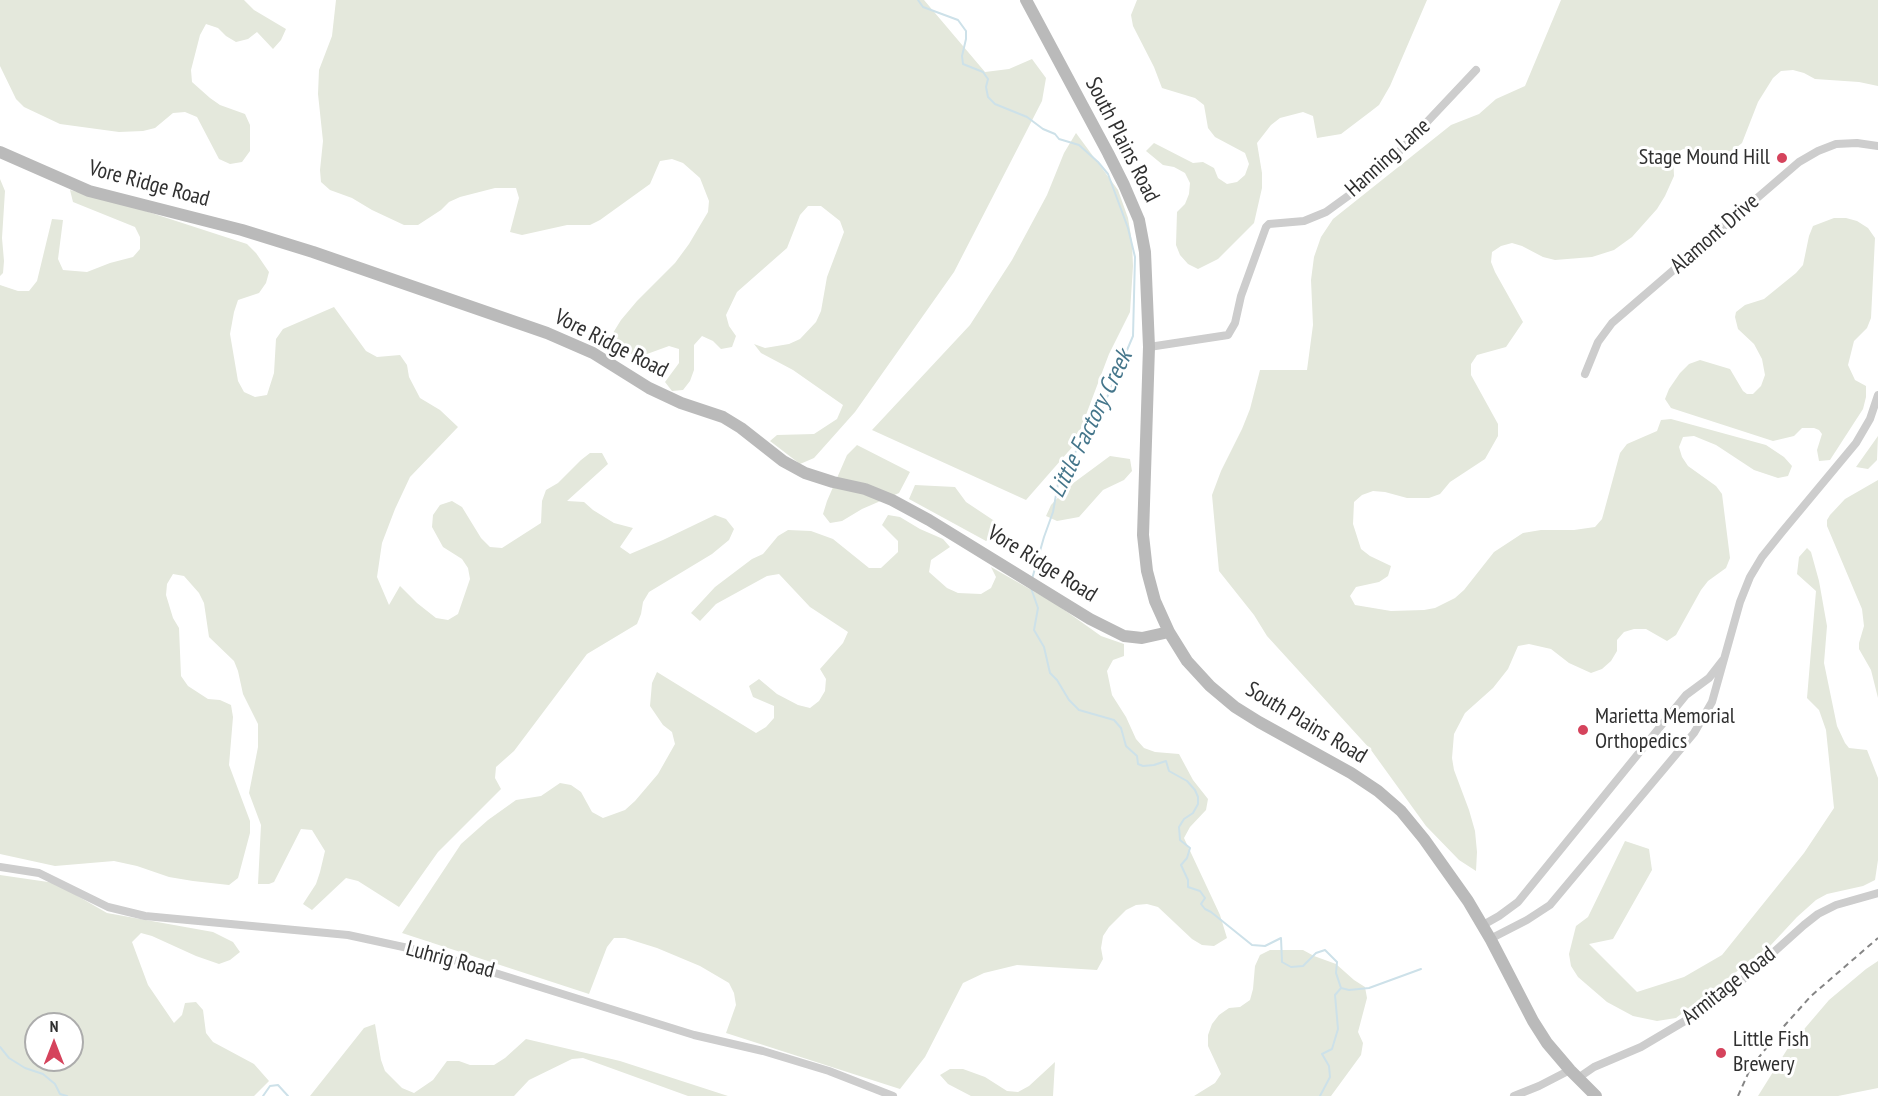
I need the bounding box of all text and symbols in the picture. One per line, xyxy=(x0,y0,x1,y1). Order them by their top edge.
street label: South Plains Road xyxy=(1079,73,1165,207)
street label: Hanning Lane xyxy=(1340,113,1436,203)
place label: Stage Mound Hill xyxy=(1639,145,1770,171)
marker: Stage Mound Hill xyxy=(1775,151,1789,165)
street label: Vore Ridge Road xyxy=(86,155,212,213)
street label: Alamont Drive xyxy=(1665,188,1765,280)
street label: Vore Ridge Road xyxy=(550,304,672,384)
water label: Little Factory Creek xyxy=(1043,345,1139,503)
street label: Vore Ridge Road xyxy=(982,520,1102,608)
street label: South Plains Road xyxy=(1241,676,1371,770)
place label: Marietta Memorial Orthopedics xyxy=(1595,704,1735,756)
marker: Marietta Memorial Orthopedics xyxy=(1576,723,1590,737)
street label: Luhrig Road xyxy=(403,936,497,984)
street label: Armitage Road xyxy=(1677,941,1781,1031)
north arrow xyxy=(24,1012,84,1072)
text: N xyxy=(50,1016,58,1036)
place label: Little Fish Brewery xyxy=(1733,1027,1809,1078)
marker: Little Fish Brewery xyxy=(1714,1046,1728,1060)

